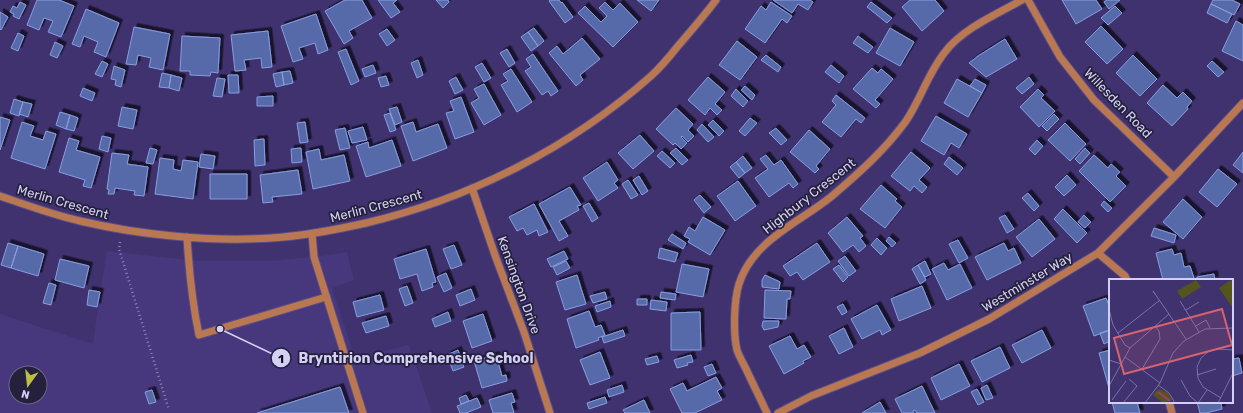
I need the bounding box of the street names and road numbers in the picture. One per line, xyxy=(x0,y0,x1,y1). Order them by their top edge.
street label: Willesden Road xyxy=(1081,65,1155,141)
street label: Highbury Crescent xyxy=(760,155,859,238)
street label: Merlin Crescent xyxy=(15,182,111,222)
street label: Merlin Crescent xyxy=(328,187,424,225)
street label: Kensington Drive xyxy=(493,234,544,336)
street label: Westminster Way xyxy=(979,249,1075,315)

